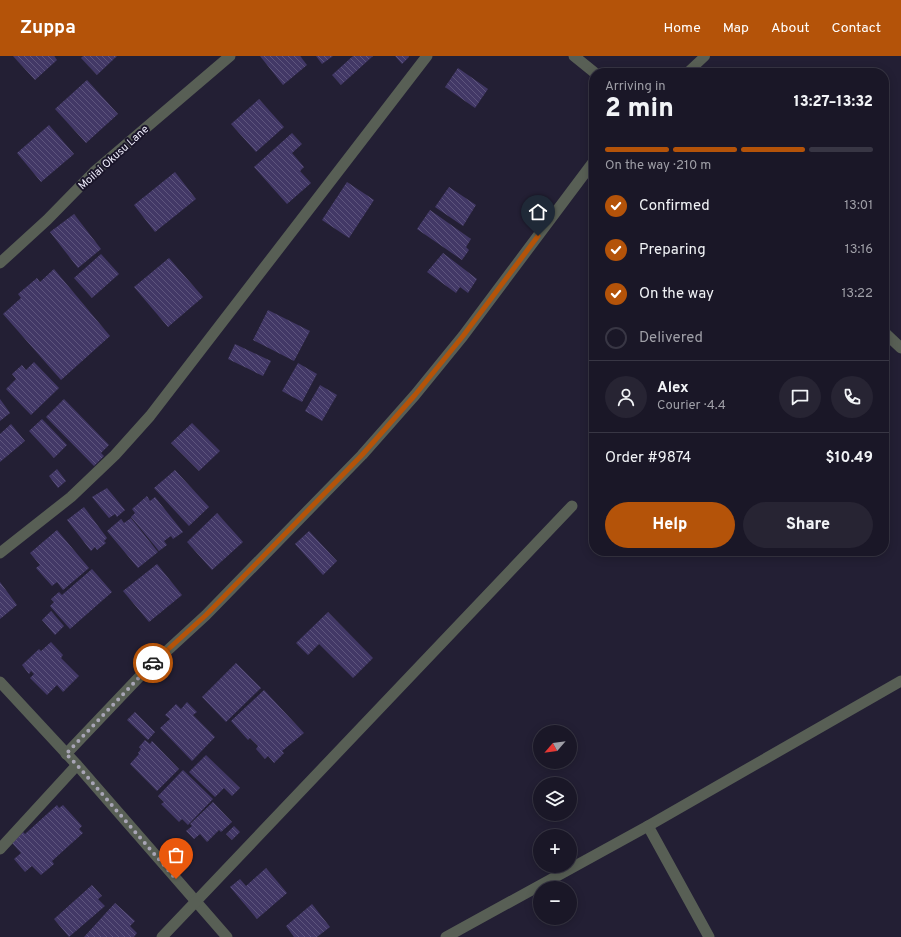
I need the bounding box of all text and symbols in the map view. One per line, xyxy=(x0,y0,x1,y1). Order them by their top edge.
text: Zuppa xyxy=(20,16,76,40)
text: Home xyxy=(664,20,701,37)
text: Map xyxy=(723,20,749,37)
text: About xyxy=(771,20,810,37)
text: Contact xyxy=(832,20,881,37)
text: Arriving in xyxy=(605,79,666,95)
text: 2 min xyxy=(605,93,674,126)
text: 13:27–13:32 xyxy=(794,93,873,112)
street label: Moilai Okusu Lane xyxy=(76,122,152,193)
text: On the way · 210 m xyxy=(605,158,711,174)
pin xyxy=(521,195,555,236)
icon: check xyxy=(605,195,627,217)
text: Confirmed xyxy=(639,197,710,216)
text: 13:01 xyxy=(844,198,873,214)
icon: home xyxy=(527,201,549,223)
icon: check xyxy=(605,239,627,261)
text: Preparing xyxy=(639,241,706,260)
text: 13:16 xyxy=(845,242,873,258)
icon: check xyxy=(605,283,627,305)
text: On the way xyxy=(639,285,714,304)
text: 13:22 xyxy=(841,286,873,302)
text: Delivered xyxy=(639,329,703,348)
button: person xyxy=(605,376,647,418)
button: chat xyxy=(779,376,821,418)
button: phone xyxy=(831,376,873,418)
text: Alex xyxy=(657,379,689,398)
text: Courier · 4.4 xyxy=(657,398,726,414)
text: Order #9874 xyxy=(605,449,691,468)
text: $10.49 xyxy=(826,449,873,468)
button: Help xyxy=(605,502,735,548)
button: Share xyxy=(743,502,873,548)
courier xyxy=(133,643,173,683)
icon: car xyxy=(142,652,164,674)
north arrow xyxy=(533,725,577,769)
map controls xyxy=(533,725,577,925)
button: layers xyxy=(533,777,577,821)
button: + xyxy=(533,829,577,873)
pin xyxy=(159,838,193,879)
icon: bag xyxy=(165,844,187,866)
button: − xyxy=(533,881,577,925)

